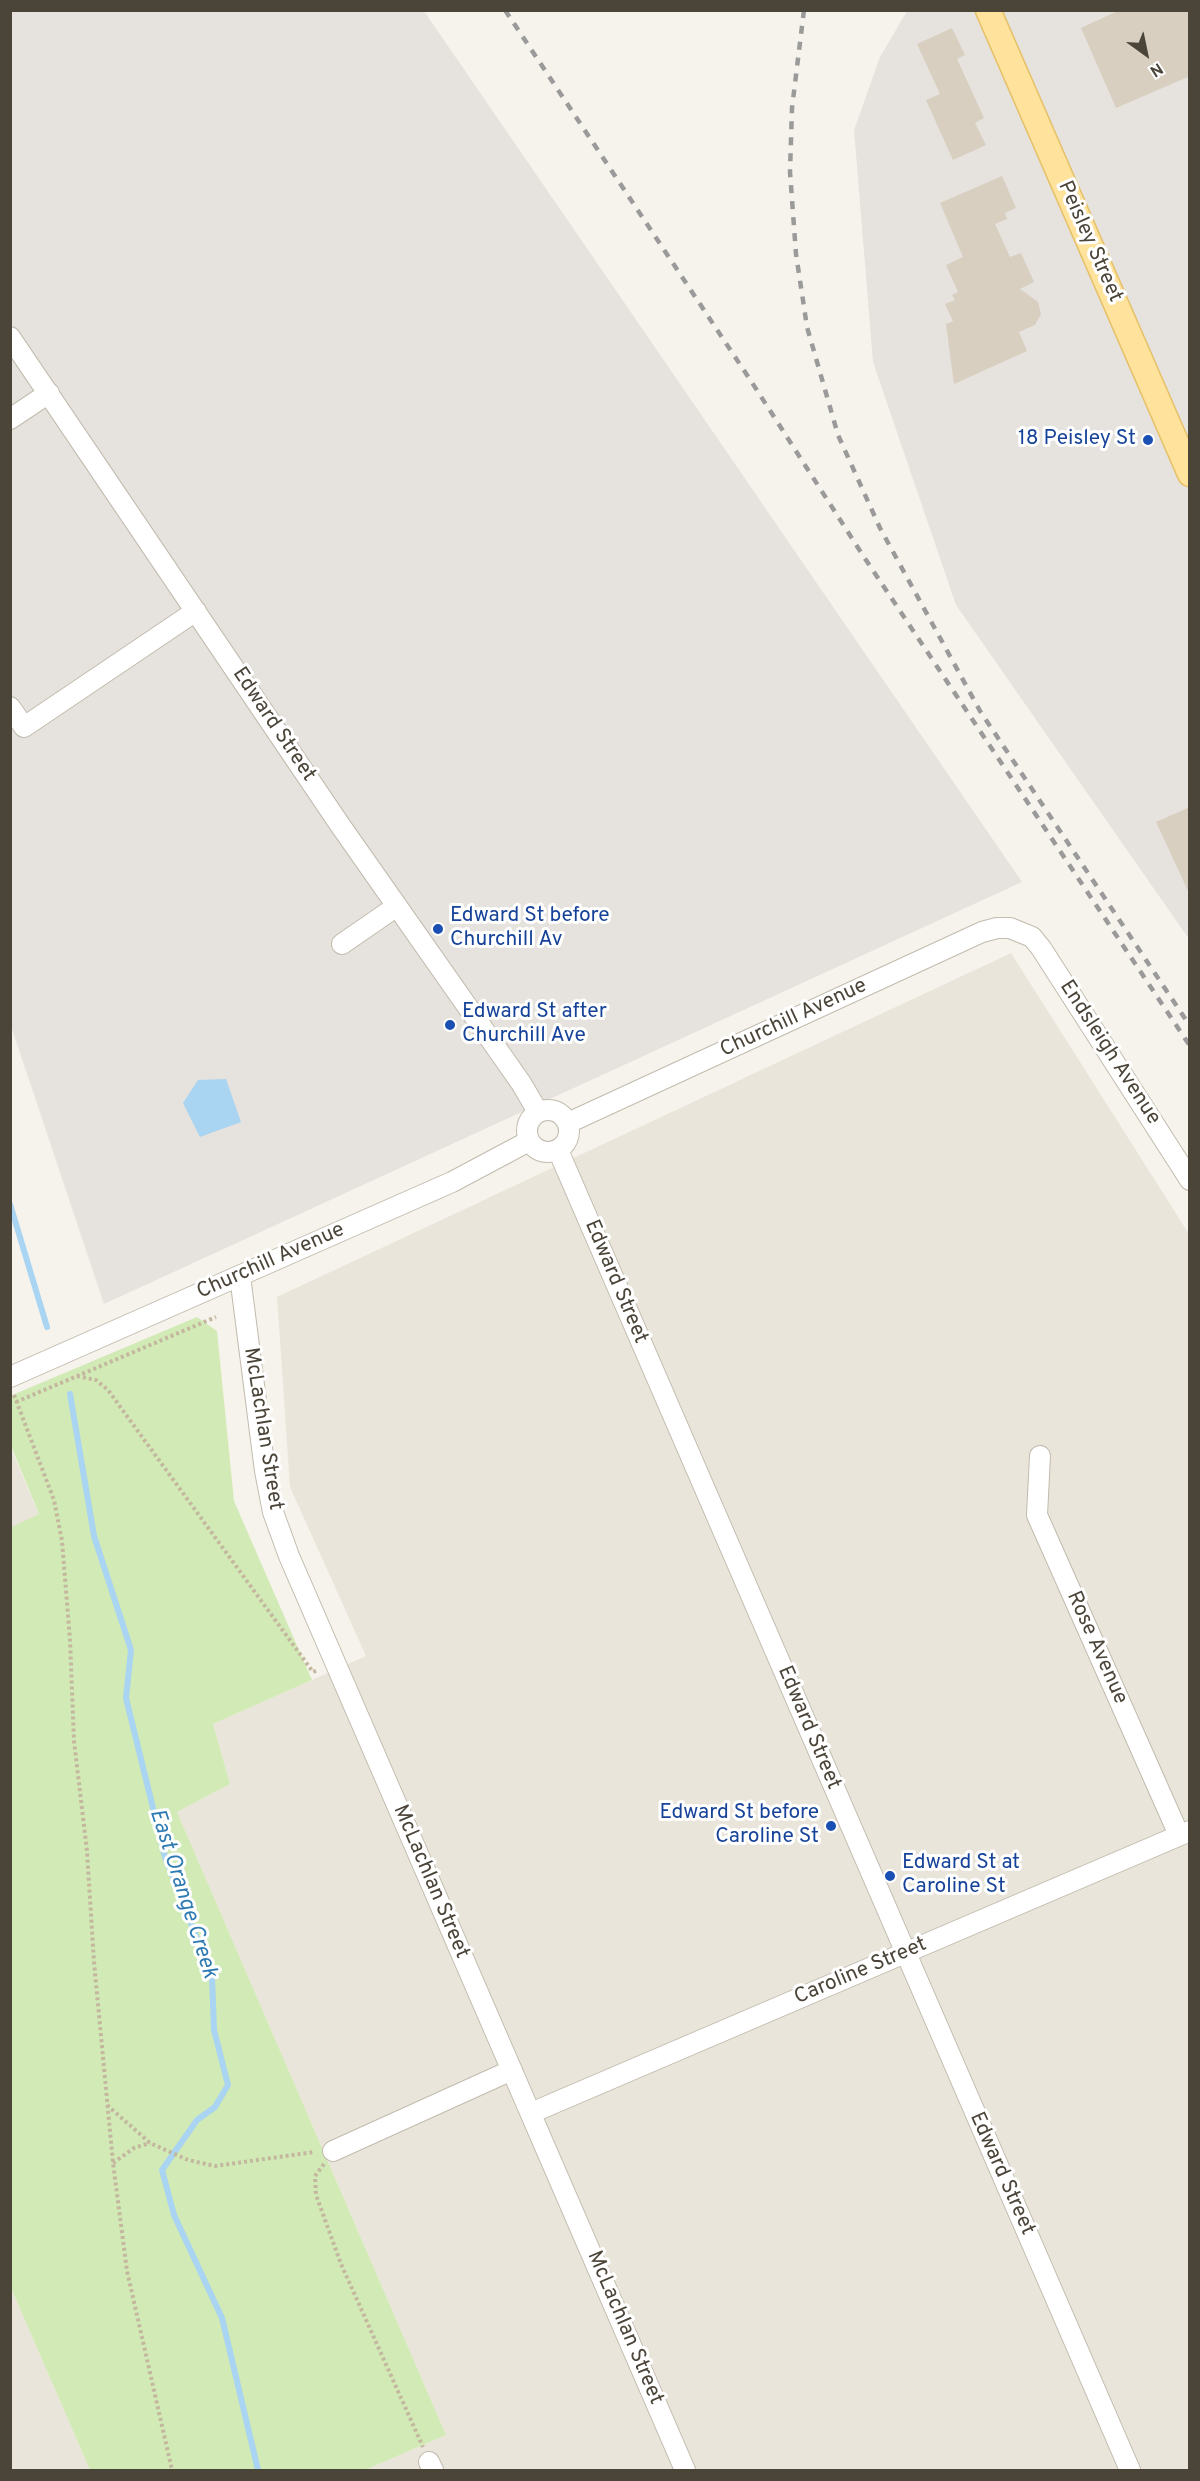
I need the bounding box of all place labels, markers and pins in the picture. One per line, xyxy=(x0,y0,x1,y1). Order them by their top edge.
place label: 18 Peisley St xyxy=(1018,427,1136,453)
marker: 18 Peisley St xyxy=(1141,433,1155,447)
place label: Edward St before Churchill Av xyxy=(450,904,609,954)
marker: Edward St before Churchill Av xyxy=(431,922,445,936)
place label: Edward St after Churchill Ave xyxy=(462,1000,607,1050)
marker: Edward St after Churchill Ave xyxy=(443,1018,457,1032)
place label: Edward St before Caroline St xyxy=(660,1801,819,1851)
marker: Edward St before Caroline St xyxy=(824,1819,838,1833)
place label: Edward St at Caroline St xyxy=(902,1851,1020,1901)
marker: Edward St at Caroline St xyxy=(883,1869,897,1883)

